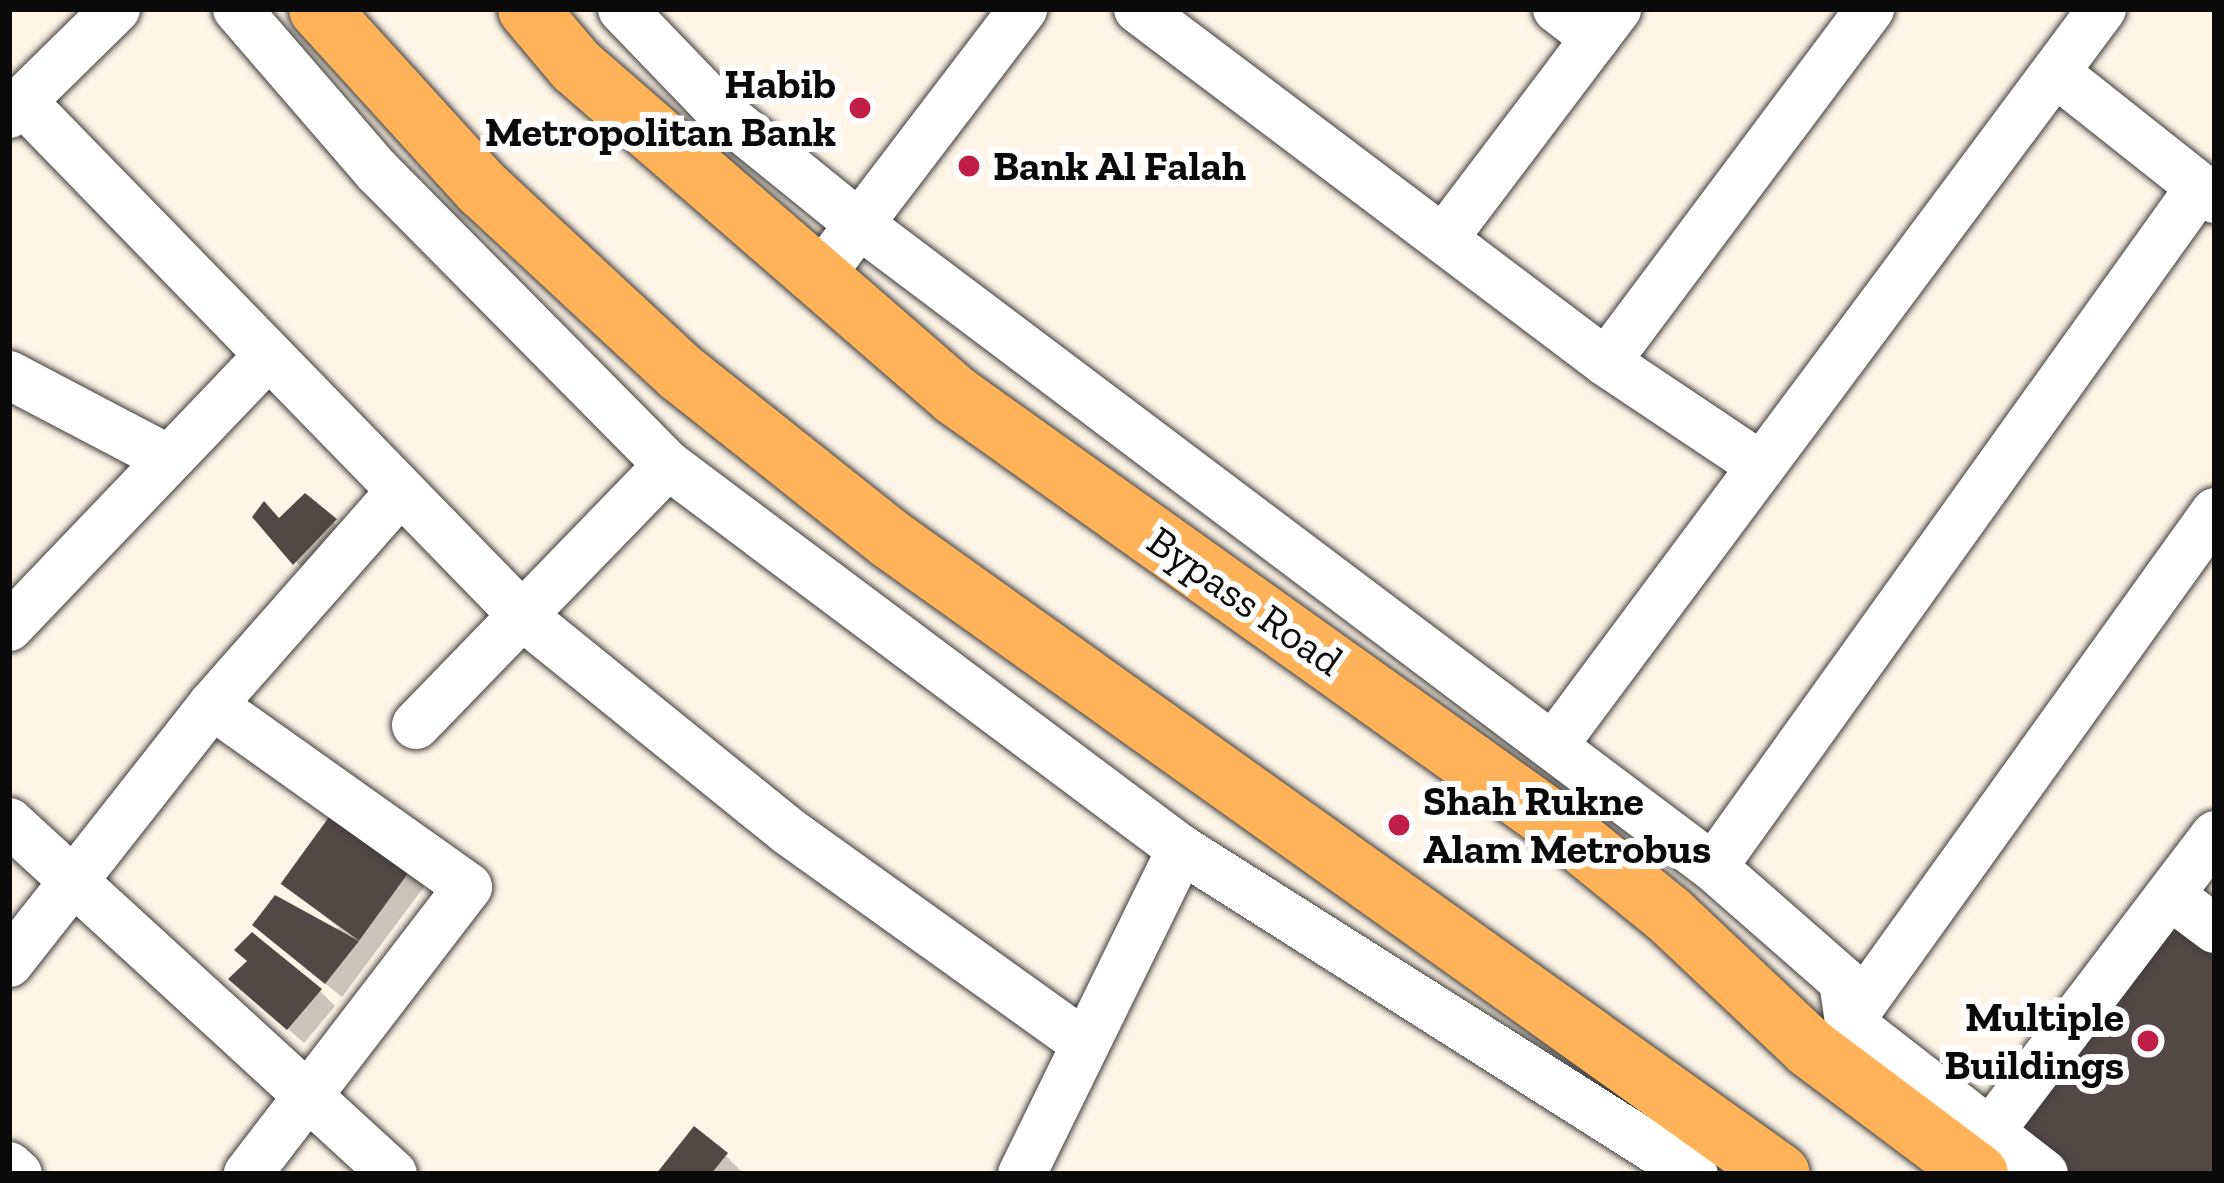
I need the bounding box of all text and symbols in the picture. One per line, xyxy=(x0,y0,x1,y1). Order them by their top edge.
place label: Habib Metropolitan Bank xyxy=(485,59,836,158)
marker: Habib Metropolitan Bank xyxy=(847,95,873,121)
place label: Bank Al Falah xyxy=(993,141,1247,191)
marker: Bank Al Falah xyxy=(956,153,982,179)
street label: Bypass Road xyxy=(1138,515,1352,687)
place label: Shah Rukne Alam Metrobus xyxy=(1423,776,1711,874)
marker: Shah Rukne Alam Metrobus xyxy=(1386,812,1412,838)
place label: Multiple Buildings xyxy=(1944,992,2124,1090)
marker: Multiple Buildings xyxy=(2135,1028,2161,1054)

